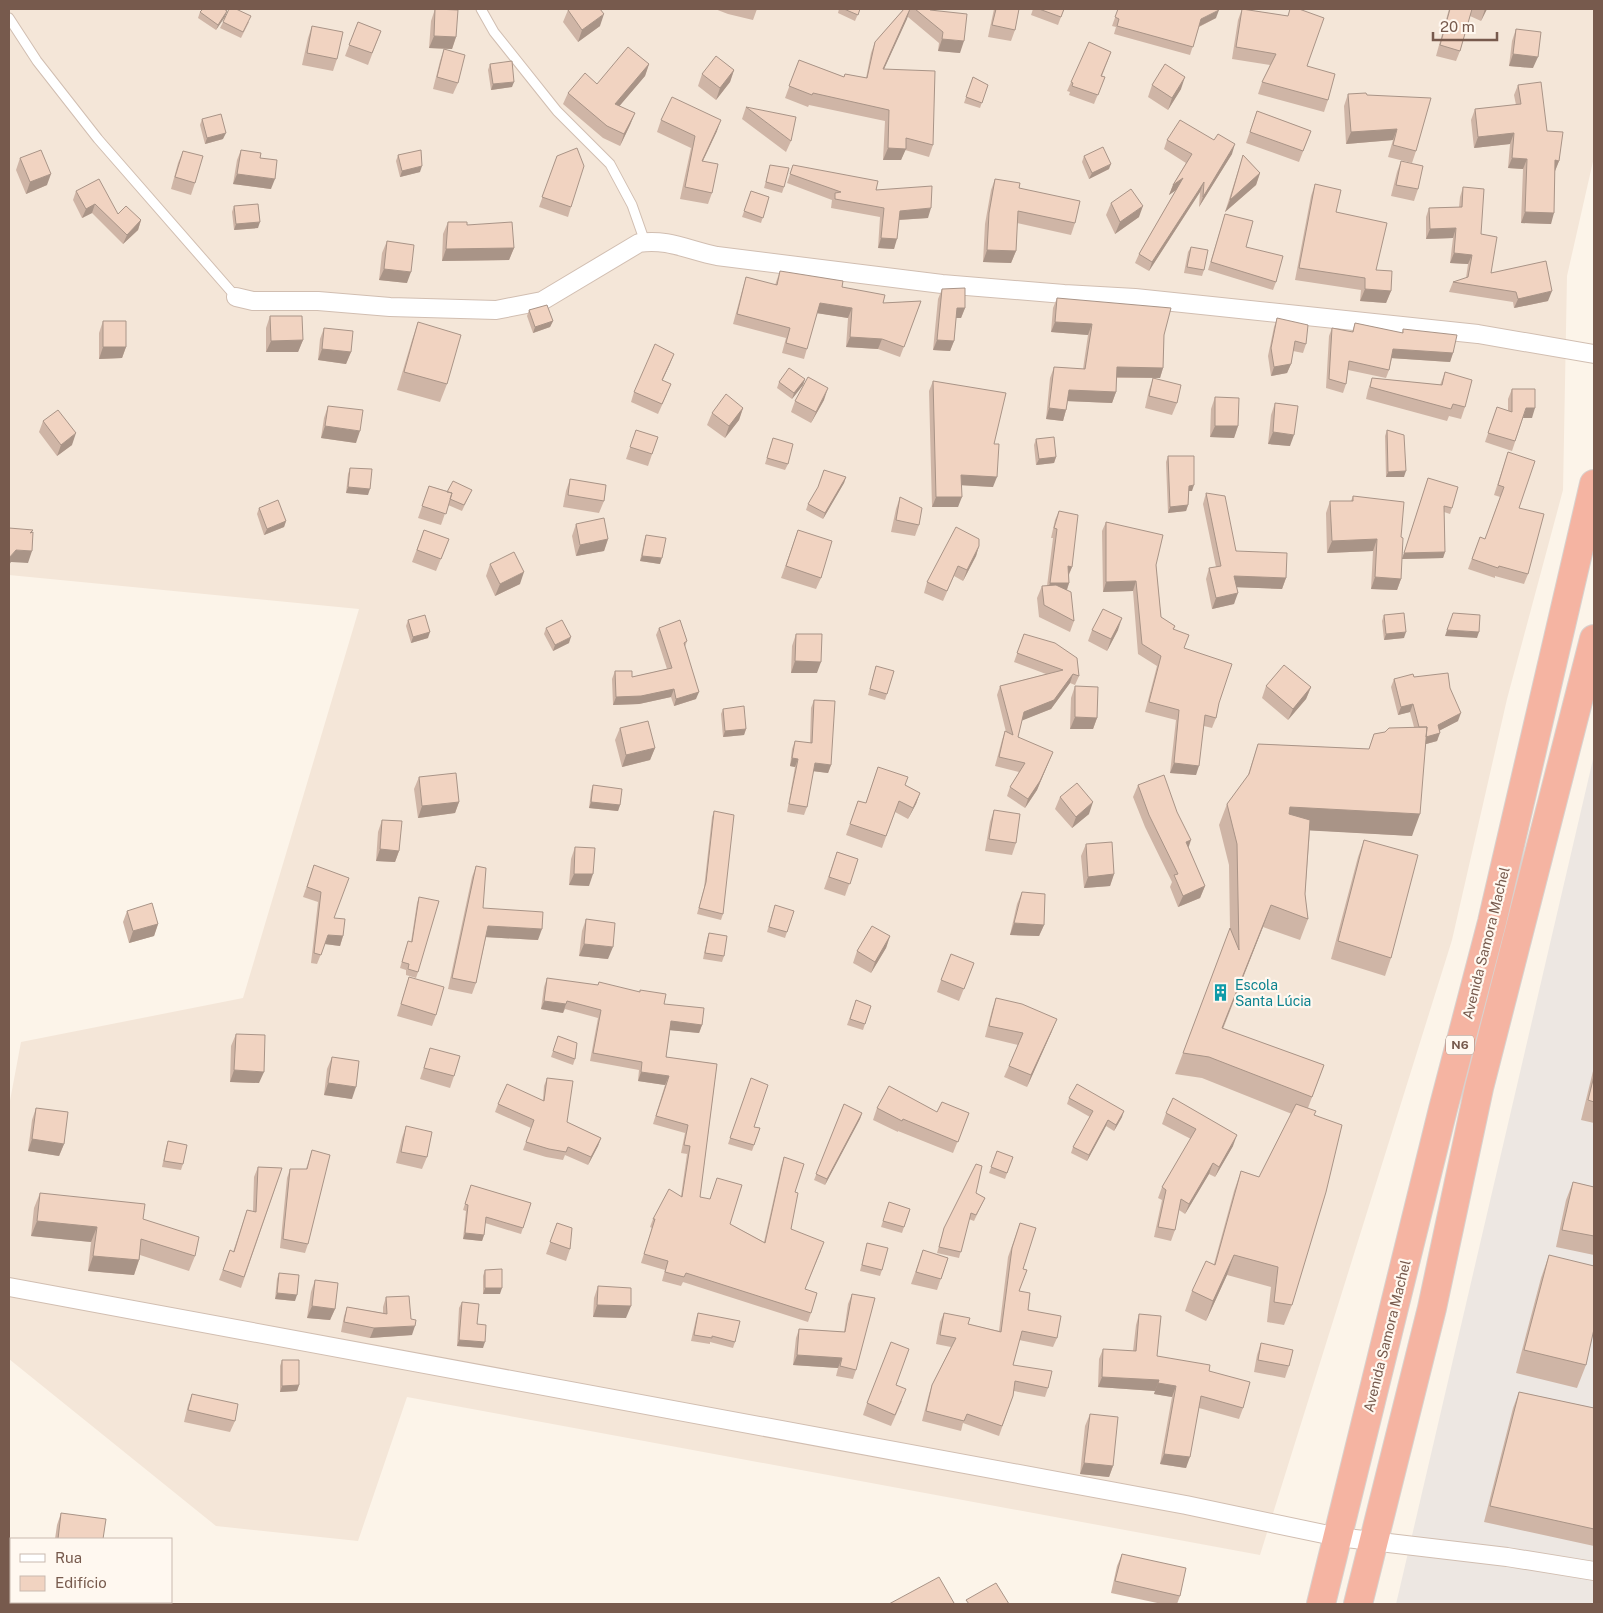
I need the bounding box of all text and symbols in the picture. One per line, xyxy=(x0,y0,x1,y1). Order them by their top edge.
scale bar xyxy=(1433,10,1497,42)
text: 20 m xyxy=(1440,18,1475,35)
street label: Avenida Samora Machel xyxy=(1459,865,1513,1021)
place label: Escola Santa Lúcia xyxy=(1235,977,1311,1009)
building icon: Escola Santa Lúcia xyxy=(1211,983,1231,1003)
road number: N6 xyxy=(1446,1036,1474,1054)
street label: Avenida Samora Machel xyxy=(1360,1258,1414,1414)
legend xyxy=(10,1538,172,1603)
text: Rua xyxy=(55,1549,82,1566)
text: Edifício xyxy=(55,1574,107,1591)

